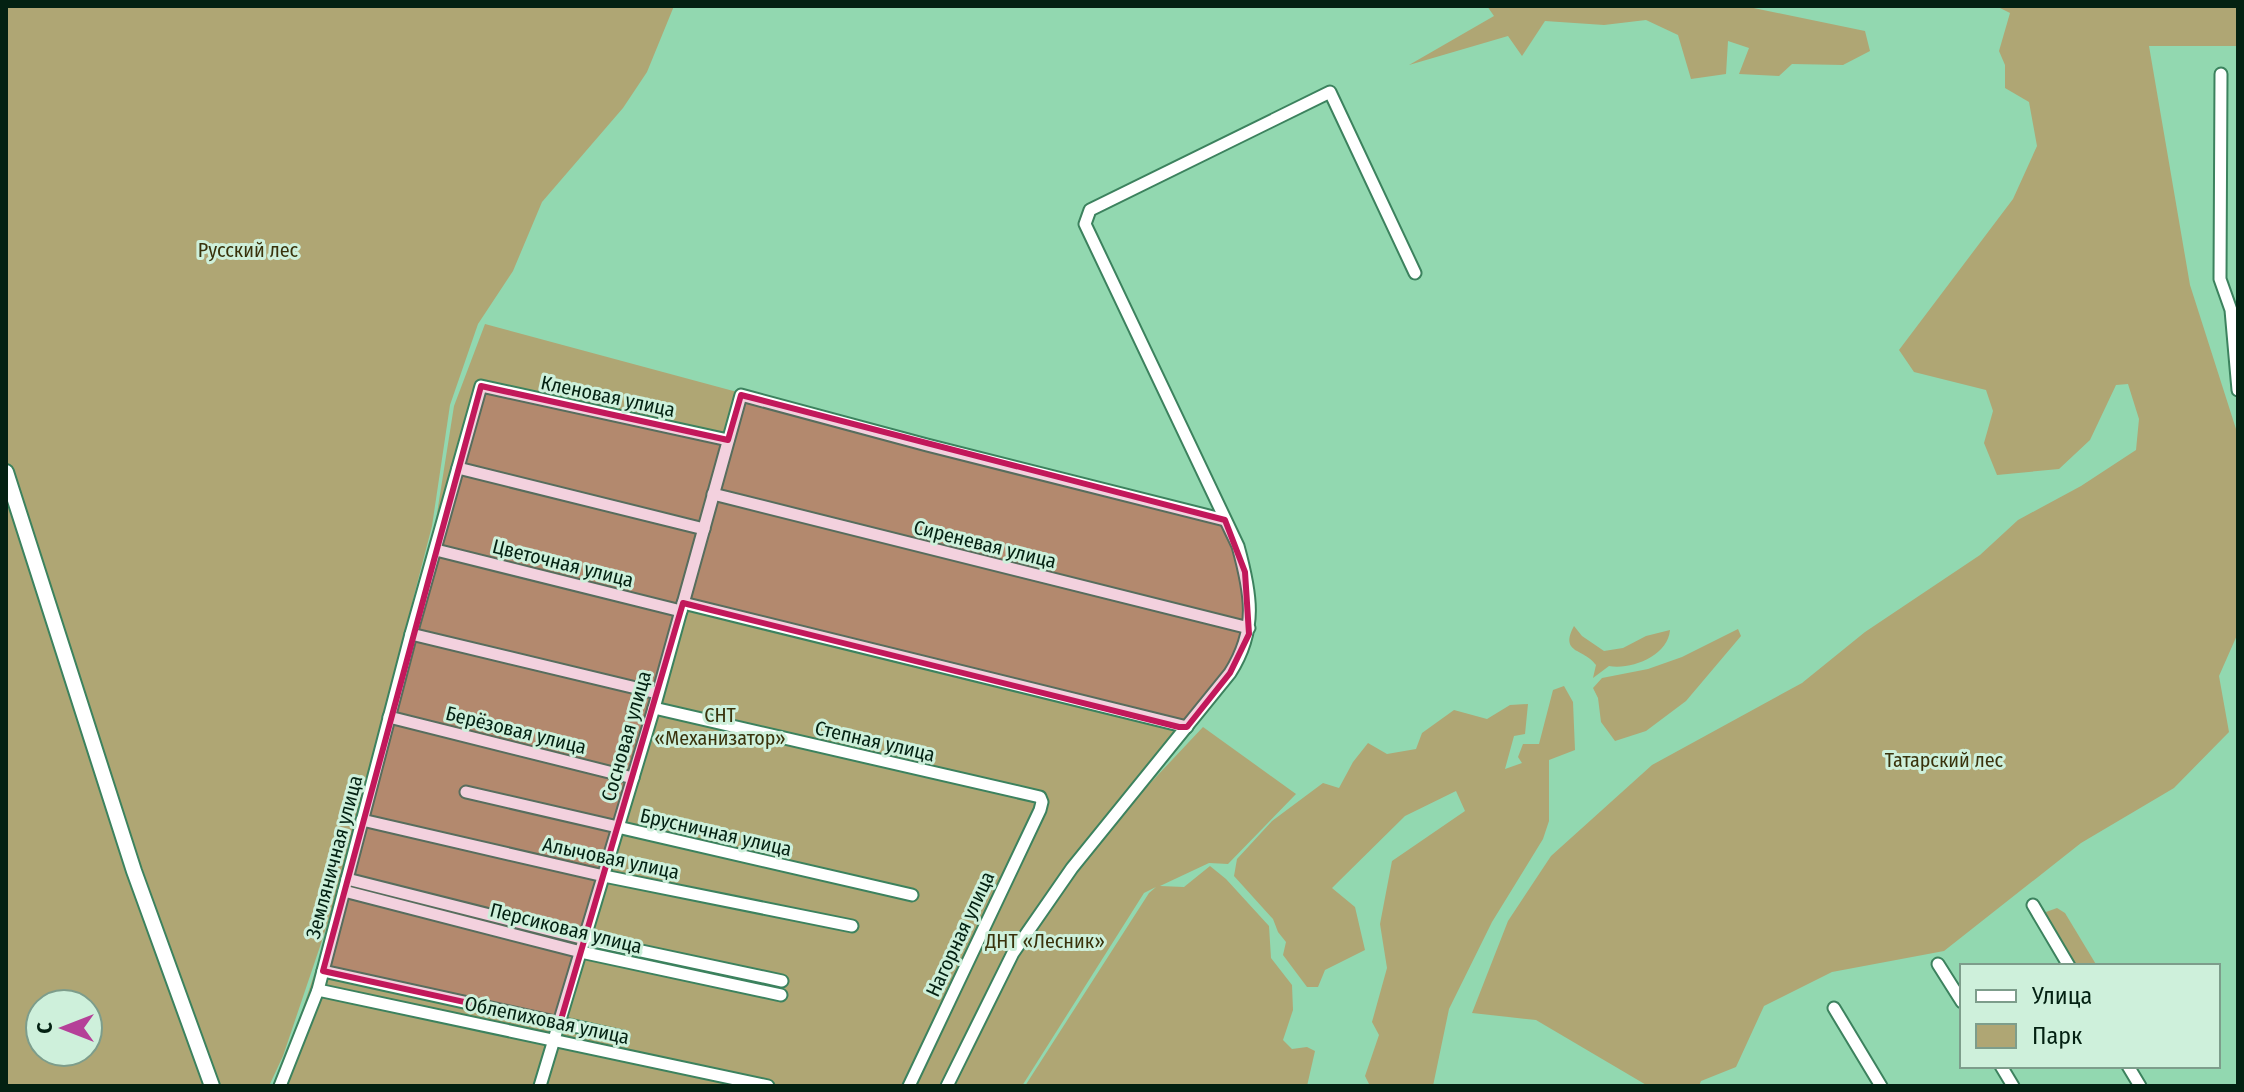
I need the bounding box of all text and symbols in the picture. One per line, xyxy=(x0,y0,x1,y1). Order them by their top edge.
park label: Русский лес xyxy=(198,238,299,262)
street label: Кленовая улица xyxy=(539,370,677,422)
street label: Сиреневая улица xyxy=(911,515,1059,573)
street label: Цветочная улица xyxy=(490,534,636,592)
street label: Сосновая улица xyxy=(596,668,656,804)
street label: Берёзовая улица xyxy=(443,701,589,759)
park label: СНТ «Механизатор» xyxy=(654,703,786,750)
street label: Степная улица xyxy=(813,716,937,766)
park label: Татарский лес xyxy=(1885,748,2004,772)
street label: Земляничная улица xyxy=(301,773,367,941)
street label: Брусничная улица xyxy=(638,803,794,861)
street label: Алычовая улица xyxy=(541,832,681,884)
street label: Нагорная улица xyxy=(920,868,1000,1000)
street label: Персиковая улица xyxy=(487,897,645,959)
park label: ДНТ «Лесник» xyxy=(984,929,1105,953)
legend xyxy=(1960,964,2220,1068)
text: Улица xyxy=(2031,982,2092,1010)
north arrow xyxy=(24,988,104,1068)
street label: Облепиховая улица xyxy=(462,991,632,1049)
text: С xyxy=(31,1022,58,1034)
text: Парк xyxy=(2032,1022,2083,1050)

